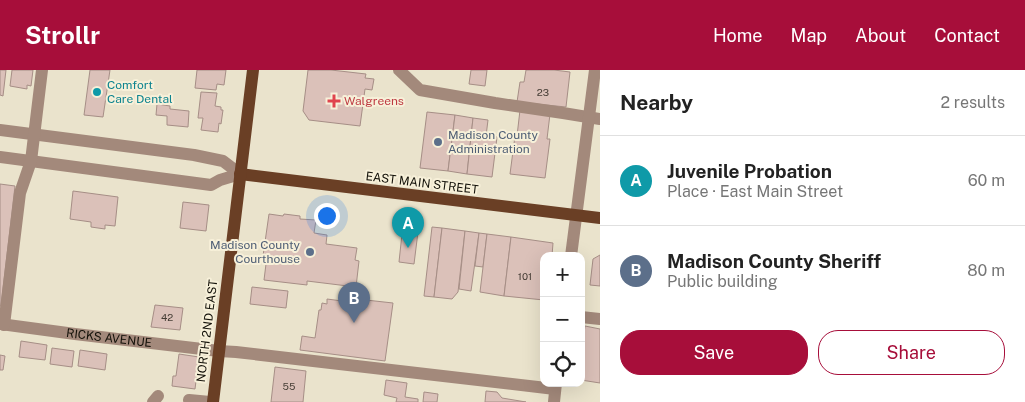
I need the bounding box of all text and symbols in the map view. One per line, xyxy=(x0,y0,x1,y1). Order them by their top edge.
text: Strollr xyxy=(25,21,100,49)
text: Home xyxy=(713,25,763,46)
text: Map xyxy=(791,25,827,46)
text: About xyxy=(855,25,906,46)
text: Contact xyxy=(934,25,1000,46)
place label: Comfort Care Dental xyxy=(107,78,173,106)
marker: Comfort Care Dental xyxy=(91,86,103,98)
house number: 23 xyxy=(537,86,549,98)
text: Nearby xyxy=(620,90,693,115)
text: 2 results xyxy=(940,93,1005,112)
place label: Walgreens xyxy=(344,94,404,108)
marker: Walgreens xyxy=(328,95,340,107)
place label: Madison County Administration xyxy=(448,128,539,156)
marker: Madison County Administration xyxy=(432,136,444,148)
text: Juvenile Probation xyxy=(667,160,832,182)
street label: EAST MAIN STREET xyxy=(365,169,479,197)
text: A xyxy=(630,171,642,190)
text: 60 m xyxy=(968,171,1005,190)
text: Place · East Main Street xyxy=(667,182,843,201)
your location xyxy=(314,203,340,229)
pin: A xyxy=(392,207,424,248)
place label: Madison County Courthouse xyxy=(210,238,301,266)
marker: Madison County Courthouse xyxy=(304,246,316,258)
text: Madison County Sheriff xyxy=(667,250,881,272)
map controls xyxy=(540,252,585,387)
button: + xyxy=(540,252,585,297)
text: B xyxy=(631,261,641,280)
text: 80 m xyxy=(967,261,1005,280)
house number: 101 xyxy=(518,270,532,282)
text: Public building xyxy=(667,272,778,291)
street label: NORTH 2ND EAST xyxy=(194,279,220,383)
pin: B xyxy=(338,282,370,323)
button: − xyxy=(540,297,585,342)
house number: 42 xyxy=(161,311,173,323)
street label: RICKS AVENUE xyxy=(65,326,153,350)
button: Save xyxy=(620,330,808,375)
button: Share xyxy=(818,330,1005,375)
button: locate xyxy=(540,342,585,387)
house number: 55 xyxy=(283,380,295,392)

